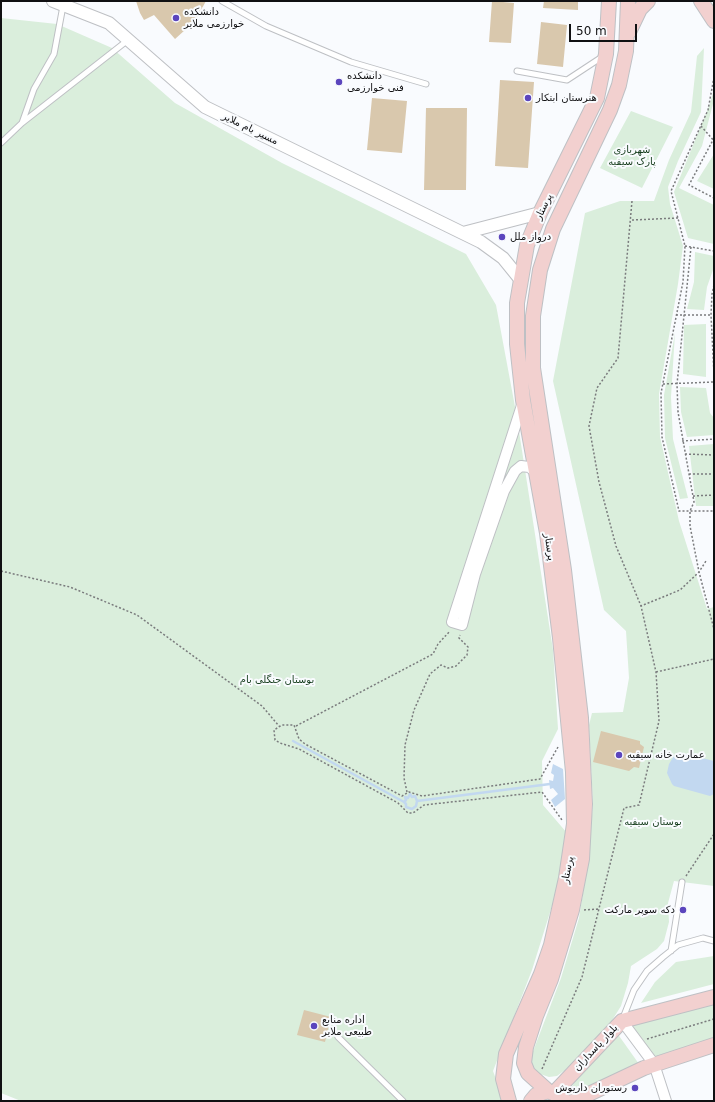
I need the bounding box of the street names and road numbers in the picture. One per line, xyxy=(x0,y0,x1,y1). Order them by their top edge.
street label: مسیر بام ملایر xyxy=(220,110,280,148)
street label: پرستار xyxy=(533,192,555,222)
street label: پرستار xyxy=(541,533,557,561)
street label: پرستار xyxy=(559,855,577,885)
street label: بلوار پاسداران xyxy=(571,1022,621,1074)

